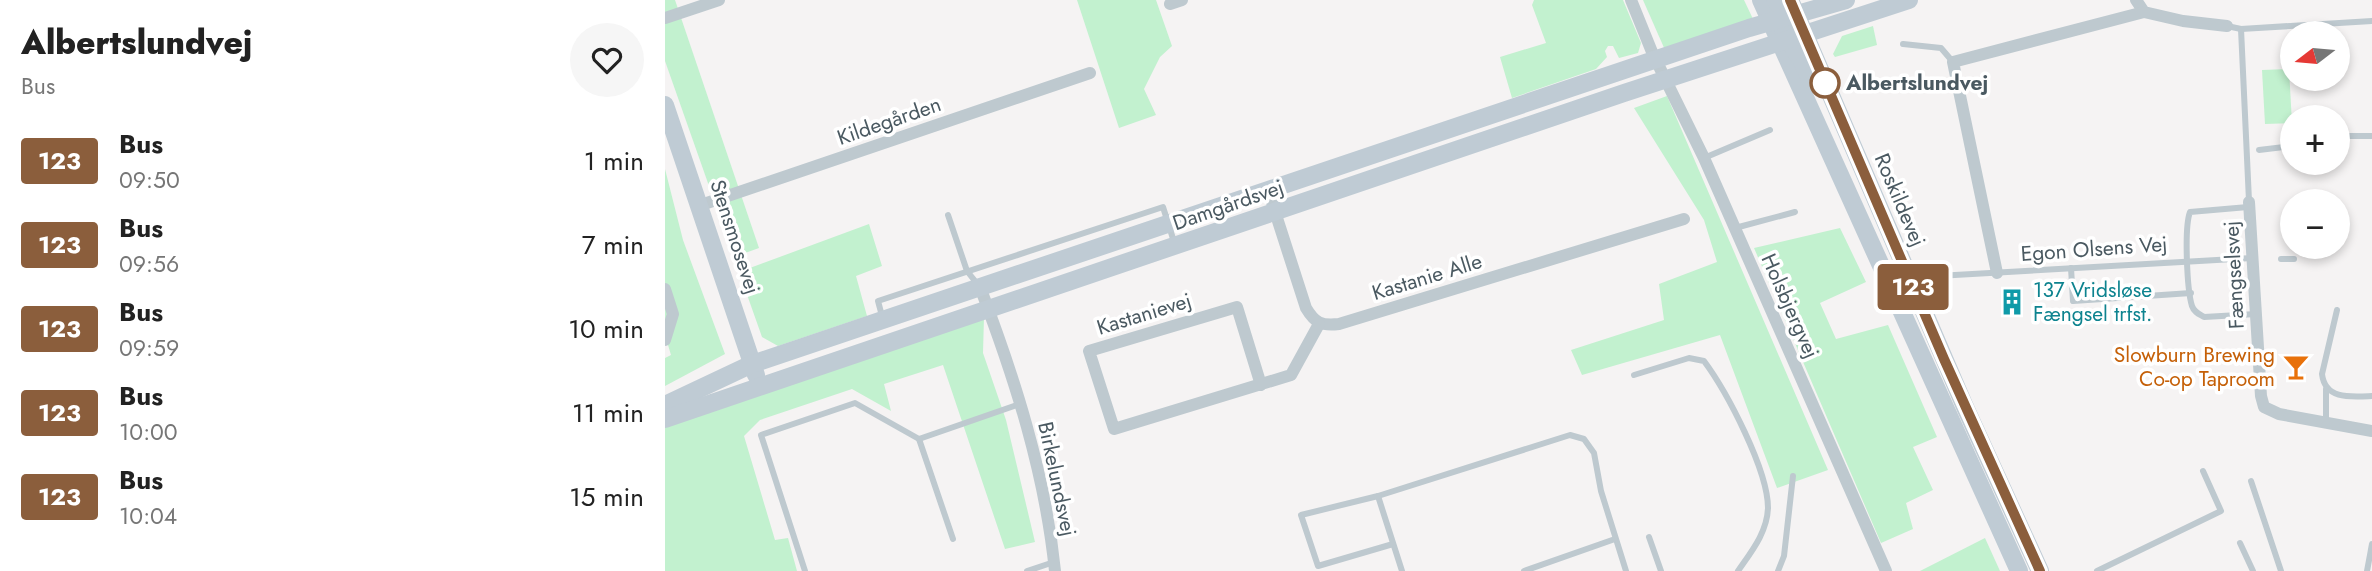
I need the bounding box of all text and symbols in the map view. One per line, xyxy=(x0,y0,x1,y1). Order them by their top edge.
text: Albertslundvej xyxy=(21,19,252,66)
north arrow xyxy=(2280,21,2350,91)
map controls xyxy=(2280,21,2350,259)
button: heart xyxy=(570,23,644,97)
marker: Albertslundvej xyxy=(1810,68,1840,98)
place label: Albertslundvej xyxy=(1845,68,1988,98)
text: Bus xyxy=(21,69,55,103)
street label: Kildegården xyxy=(833,89,945,153)
button: + xyxy=(2280,105,2350,175)
text: Bus xyxy=(119,125,163,163)
text: 1 min xyxy=(584,142,644,180)
text: 123 xyxy=(38,143,81,178)
street label: Roskildevej xyxy=(1867,149,1933,251)
text: 09:50 xyxy=(119,163,180,197)
street label: Damgårdsvej xyxy=(1169,172,1287,238)
street label: Stensmosevej xyxy=(702,176,768,298)
button: − xyxy=(2280,189,2350,259)
text: Bus xyxy=(119,209,163,247)
street label: Fængselsvej xyxy=(2216,220,2252,330)
text: 7 min xyxy=(582,226,644,264)
text: 123 xyxy=(38,227,81,262)
street label: Egon Olsens Vej xyxy=(2020,229,2168,269)
street label: Kastanie Alle xyxy=(1368,246,1486,308)
text: 09:56 xyxy=(119,247,179,281)
street label: Holsbjergvej xyxy=(1754,249,1826,363)
line badge: 123 xyxy=(1873,264,1953,310)
text: 123 xyxy=(1892,269,1934,304)
place label: 137 Vridsløse Fængsel trfst. xyxy=(2033,275,2152,329)
street label: Kastanievej xyxy=(1093,285,1195,343)
building icon: 137 Vridsløse Fængsel trfst. xyxy=(1997,287,2027,317)
text: Bus xyxy=(119,293,163,331)
text: 10 min xyxy=(568,310,644,348)
text: 123 xyxy=(38,311,81,346)
text: 09:59 xyxy=(119,331,179,365)
place label: Slowburn Brewing Co-op Taproom xyxy=(2114,340,2275,394)
bar icon: Slowburn Brewing Co-op Taproom xyxy=(2281,352,2311,382)
text: Bus xyxy=(119,377,163,415)
text: 11 min xyxy=(572,394,644,432)
text: 123 xyxy=(38,395,81,430)
text: 10:00 xyxy=(119,415,178,449)
street label: Birkelundsvej xyxy=(1030,419,1084,539)
text: Bus xyxy=(119,461,163,499)
text: 15 min xyxy=(569,478,644,516)
text: 123 xyxy=(38,479,81,514)
text: 10:04 xyxy=(119,499,177,533)

